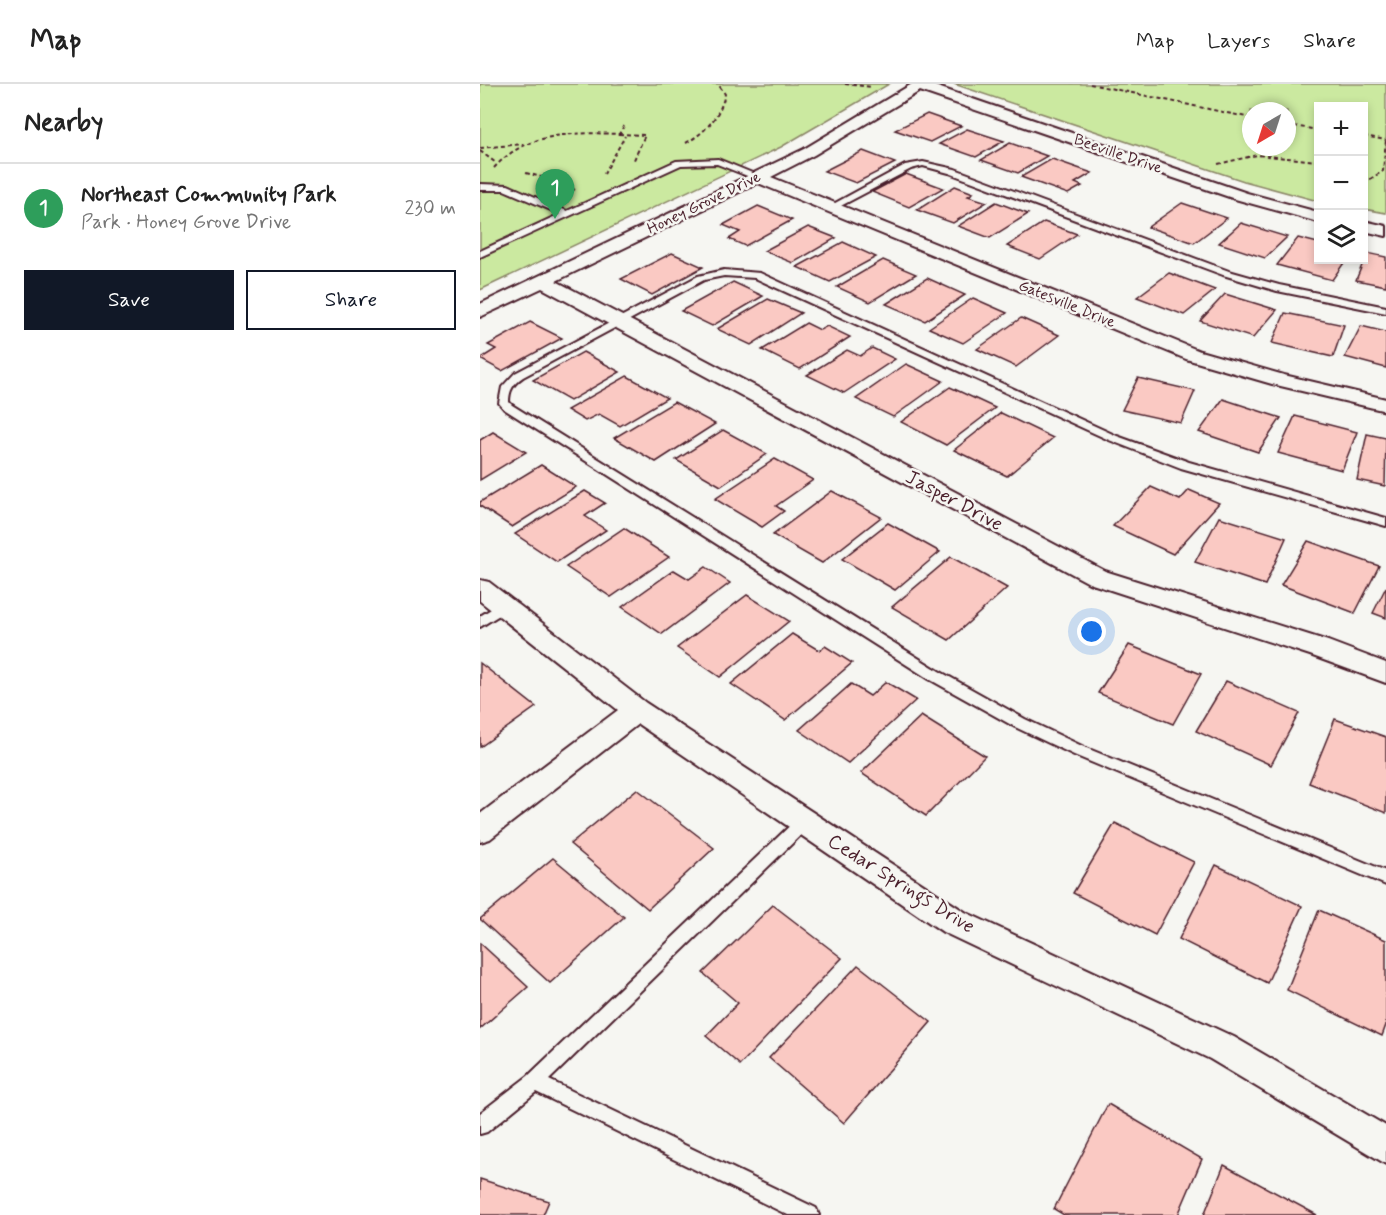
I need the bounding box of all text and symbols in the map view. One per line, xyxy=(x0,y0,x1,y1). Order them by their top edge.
text: Map xyxy=(30,23,81,60)
text: Map xyxy=(1136,27,1174,55)
text: Layers xyxy=(1207,27,1270,55)
text: Share xyxy=(1303,27,1356,55)
north arrow xyxy=(1242,102,1296,156)
map controls xyxy=(1314,102,1368,264)
button: + xyxy=(1314,102,1368,156)
text: Nearby xyxy=(24,106,103,140)
street label: Beeville Drive xyxy=(1071,129,1165,179)
button: − xyxy=(1314,156,1368,210)
street label: Honey Grove Drive xyxy=(644,166,765,240)
pin: 1 xyxy=(536,170,574,219)
text: Northeast Community Park xyxy=(81,181,337,209)
text: 1 xyxy=(39,195,48,222)
text: 230 m xyxy=(404,195,456,222)
text: Park · Honey Grove Drive xyxy=(81,209,291,236)
button: layers xyxy=(1314,210,1368,264)
button: Save xyxy=(24,270,234,330)
button: Share xyxy=(246,270,456,330)
street label: Gatesville Drive xyxy=(1015,275,1119,333)
street label: Jasper Drive xyxy=(901,464,1007,538)
your location xyxy=(1077,617,1106,646)
street label: Cedar Springs Drive xyxy=(821,828,980,942)

